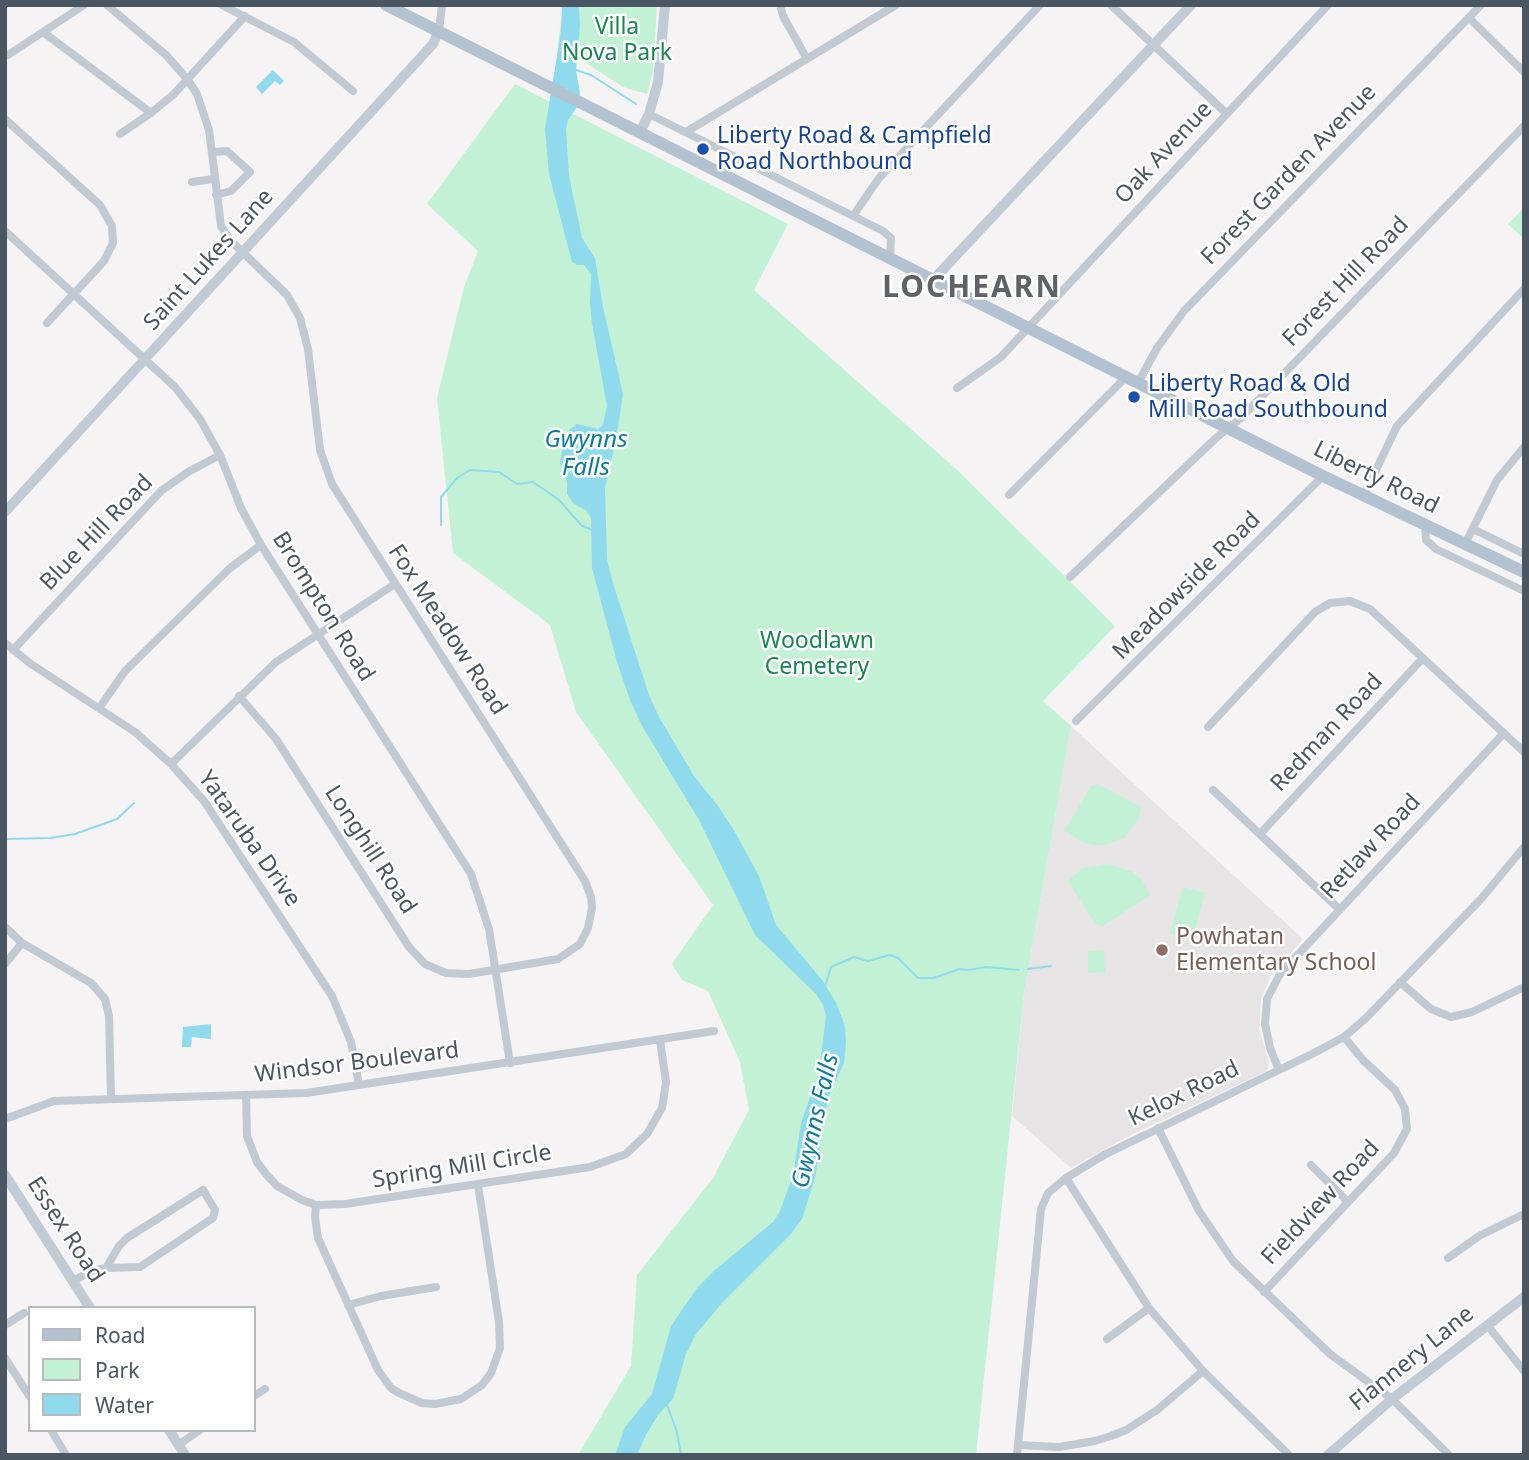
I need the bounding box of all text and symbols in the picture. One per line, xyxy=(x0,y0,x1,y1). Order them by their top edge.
park label: Villa Nova Park xyxy=(562,13,672,67)
street label: Forest Garden Avenue xyxy=(1196,79,1382,271)
street label: Oak Avenue xyxy=(1110,96,1218,210)
place label: Liberty Road & Campfield Road Northbound xyxy=(717,122,992,176)
marker: Liberty Road & Campfield Road Northbound xyxy=(695,141,711,157)
street label: Saint Lukes Lane xyxy=(138,184,280,336)
street label: Forest Hill Road xyxy=(1277,212,1415,352)
district label: LOCHEARN xyxy=(883,270,1061,306)
place label: Liberty Road & Old Mill Road Southbound xyxy=(1148,370,1388,424)
marker: Liberty Road & Old Mill Road Southbound xyxy=(1126,389,1142,405)
water label: Gwynns Falls xyxy=(545,426,627,482)
street label: Liberty Road xyxy=(1309,436,1443,520)
street label: Blue Hill Road xyxy=(35,469,159,597)
street label: Meadowside Road xyxy=(1107,506,1267,666)
street label: Brompton Road xyxy=(266,527,380,687)
street label: Fox Meadow Road xyxy=(382,540,512,720)
park label: Woodlawn Cemetery xyxy=(760,627,874,681)
street label: Redman Road xyxy=(1265,668,1389,798)
street label: Yataruba Drive xyxy=(192,766,306,912)
street label: Longhill Road xyxy=(318,781,422,919)
street label: Retlaw Road xyxy=(1315,789,1427,905)
place label: Powhatan Elementary School xyxy=(1176,923,1376,977)
marker: Powhatan Elementary School xyxy=(1154,942,1170,958)
street label: Windsor Boulevard xyxy=(253,1037,461,1089)
water label: Gwynns Falls xyxy=(787,1051,845,1191)
street label: Kelox Road xyxy=(1124,1055,1244,1133)
street label: Fieldview Road xyxy=(1256,1135,1386,1271)
street label: Spring Mill Circle xyxy=(371,1139,553,1195)
street label: Essex Road xyxy=(21,1172,109,1288)
street label: Flannery Lane xyxy=(1344,1301,1480,1417)
legend xyxy=(28,1306,256,1432)
text: Road xyxy=(95,1321,145,1349)
text: Park xyxy=(95,1356,139,1384)
text: Water xyxy=(95,1391,154,1419)

